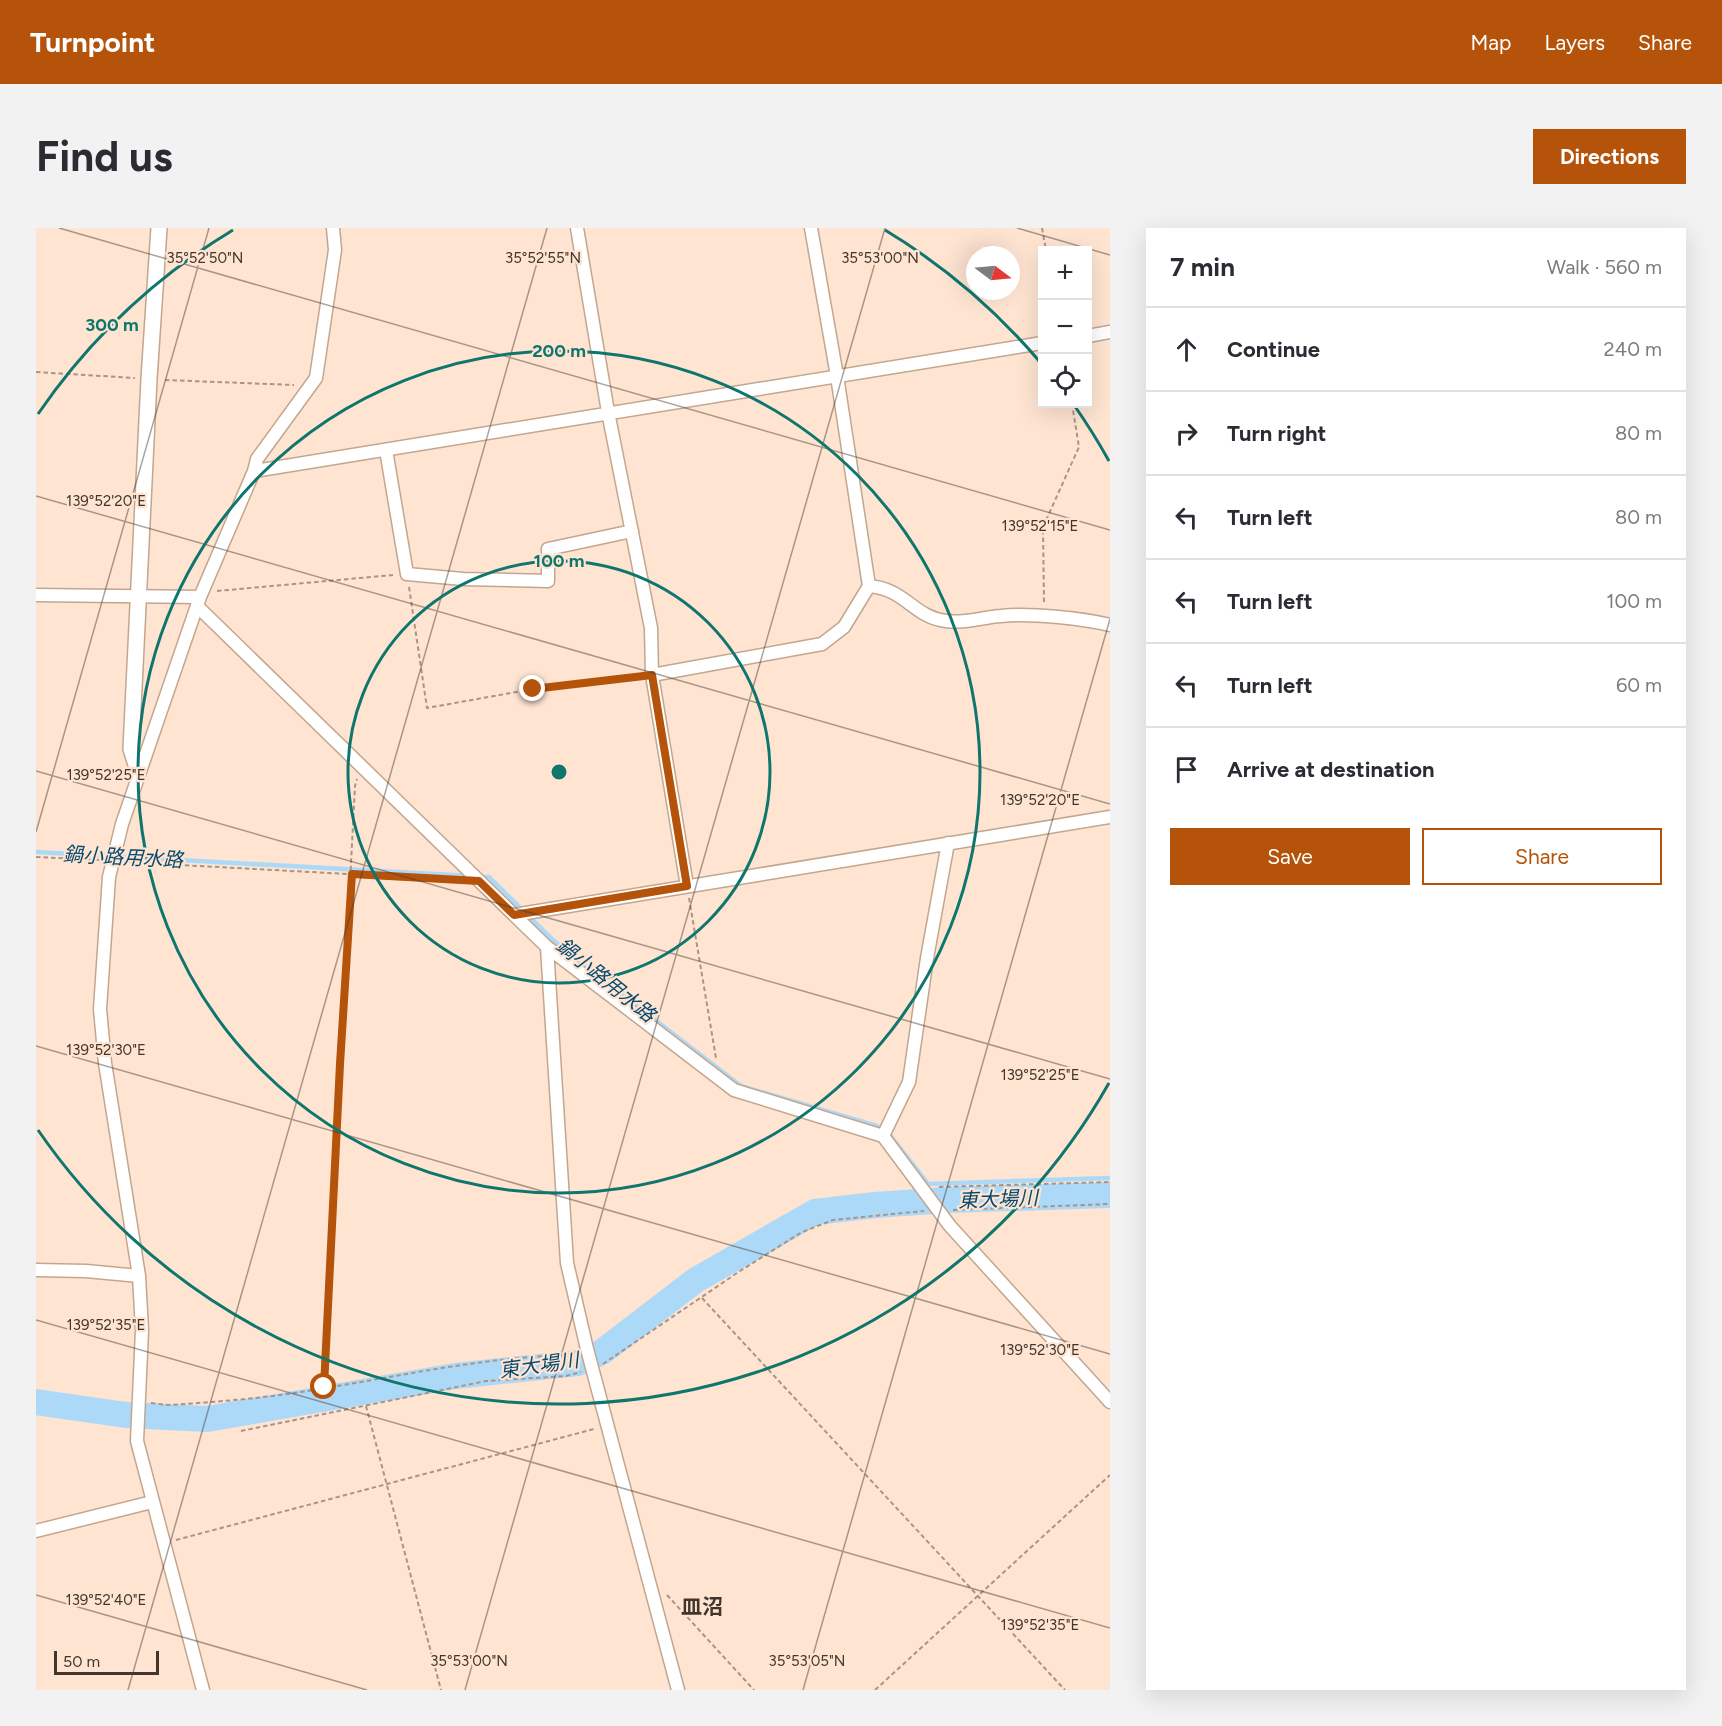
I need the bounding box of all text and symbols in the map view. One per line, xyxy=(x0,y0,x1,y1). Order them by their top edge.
text: Turnpoint xyxy=(30,25,155,59)
text: Map xyxy=(1471,30,1511,55)
text: Layers xyxy=(1544,30,1605,55)
text: Share xyxy=(1638,30,1692,55)
button: Directions xyxy=(1533,129,1686,184)
text: Find us xyxy=(36,131,173,182)
north arrow xyxy=(966,246,1020,300)
map controls xyxy=(1038,246,1092,408)
button: + xyxy=(1038,246,1092,300)
text: 35°52'50"N xyxy=(167,249,243,267)
text: 35°52'55"N xyxy=(505,249,581,267)
text: 35°53'00"N xyxy=(841,249,919,267)
text: 7 min xyxy=(1170,251,1235,283)
text: Walk · 560 m xyxy=(1547,255,1662,279)
button: − xyxy=(1038,300,1092,354)
text: 300 m xyxy=(85,314,139,336)
icon: ahead xyxy=(1170,333,1203,366)
text: Continue xyxy=(1227,336,1320,363)
text: 240 m xyxy=(1604,337,1662,361)
text: 200 m xyxy=(532,340,586,362)
button: locate xyxy=(1038,354,1092,408)
icon: right xyxy=(1170,417,1203,450)
text: Turn right xyxy=(1227,420,1326,447)
text: 80 m xyxy=(1615,421,1662,445)
text: 139°52'20"E xyxy=(66,492,146,510)
icon: left xyxy=(1170,501,1203,534)
text: Turn left xyxy=(1227,504,1313,531)
text: 80 m xyxy=(1615,505,1662,529)
text: 139°52'15"E xyxy=(1002,517,1078,535)
text: 100 m xyxy=(534,550,584,572)
icon: left xyxy=(1170,585,1203,618)
text: Turn left xyxy=(1227,588,1313,615)
text: 100 m xyxy=(1606,589,1662,613)
icon: left xyxy=(1170,669,1203,702)
text: Turn left xyxy=(1227,672,1313,699)
text: 60 m xyxy=(1616,673,1662,697)
route end xyxy=(519,675,545,701)
icon: arrive xyxy=(1170,753,1203,786)
text: Arrive at destination xyxy=(1227,756,1435,783)
centre of rings xyxy=(549,762,569,782)
text: 139°52'25"E xyxy=(66,766,146,784)
text: 139°52'20"E xyxy=(1000,791,1080,809)
button: Save xyxy=(1170,828,1410,885)
button: Share xyxy=(1422,828,1662,885)
water label: 鍋小路用水路 xyxy=(62,842,186,872)
water label: 鍋小路用水路 xyxy=(552,933,662,1028)
text: 139°52'30"E xyxy=(66,1041,146,1059)
text: 139°52'25"E xyxy=(1000,1066,1080,1084)
water label: 東大場川 xyxy=(958,1186,1040,1212)
text: 139°52'35"E xyxy=(67,1316,145,1334)
text: 139°52'30"E xyxy=(1000,1341,1080,1359)
water label: 東大場川 xyxy=(498,1347,582,1382)
route start xyxy=(310,1373,336,1399)
text: 139°52'40"E xyxy=(65,1591,147,1609)
district label: 皿沼 xyxy=(681,1594,723,1619)
text: 139°52'35"E xyxy=(1001,1616,1079,1634)
scale bar xyxy=(54,1648,159,1676)
text: 50 m xyxy=(63,1652,100,1671)
text: 35°53'00"N xyxy=(430,1652,508,1670)
text: 35°53'05"N xyxy=(769,1652,845,1670)

